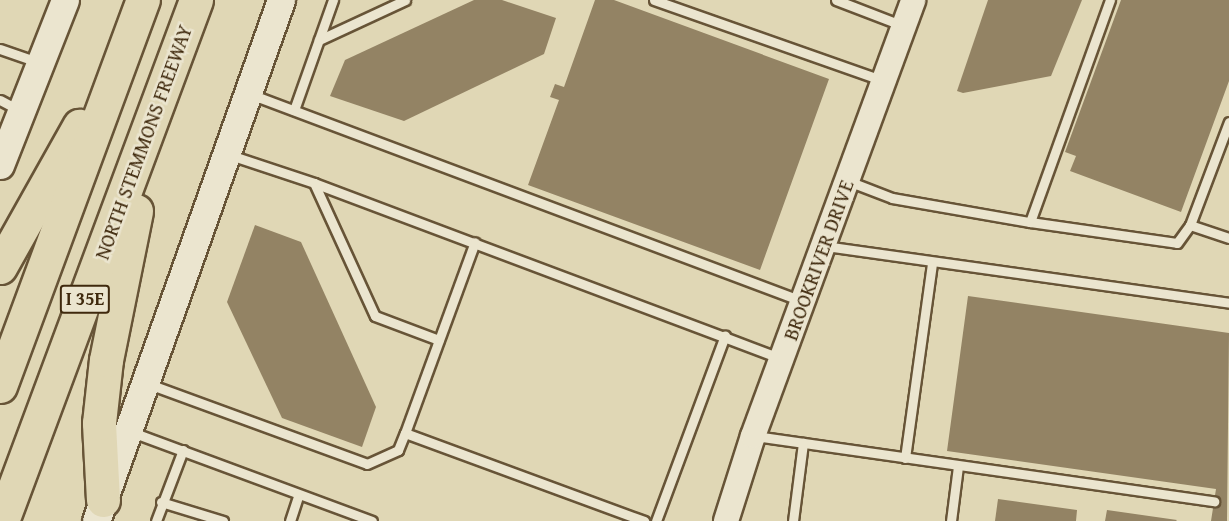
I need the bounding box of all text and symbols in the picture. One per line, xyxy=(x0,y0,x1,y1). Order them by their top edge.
street label: NORTH STEMMONS FREEWAY xyxy=(89,21,197,263)
street label: BROOKRIVER DRIVE xyxy=(778,177,858,343)
road number: I 35E xyxy=(60,284,110,314)

